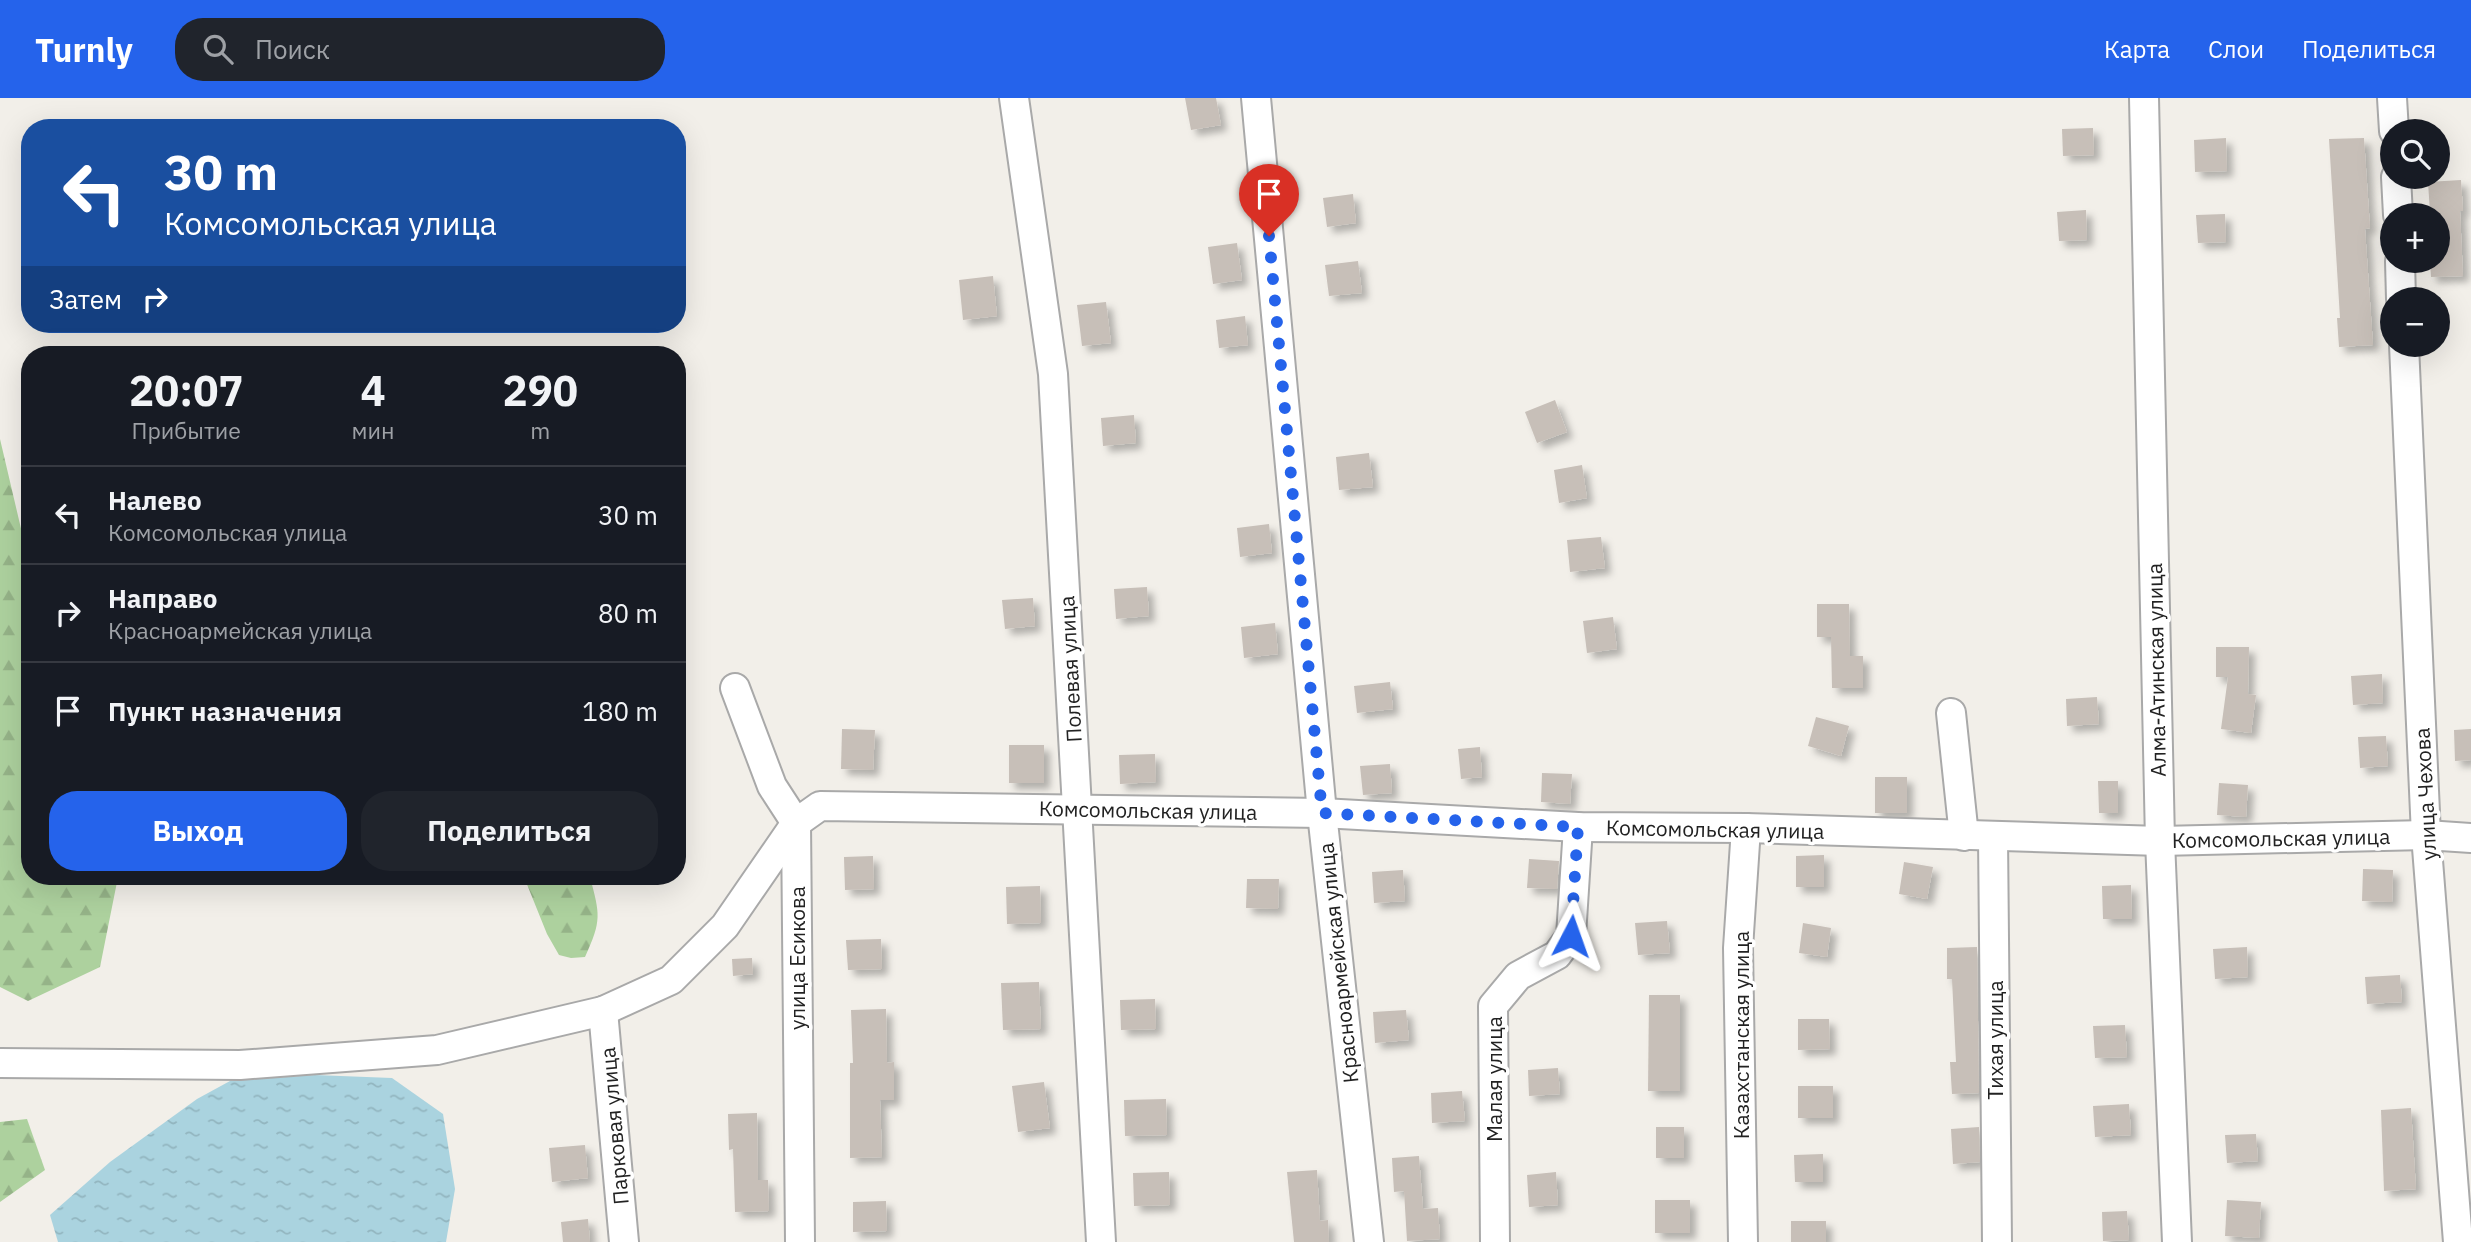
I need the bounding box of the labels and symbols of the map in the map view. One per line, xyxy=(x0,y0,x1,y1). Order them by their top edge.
pin xyxy=(1239,164,1299,236)
street label: Алма-Атинская улица xyxy=(2140,563,2172,777)
street label: Полевая улица xyxy=(1052,595,1088,743)
street label: улица Чехова xyxy=(2408,727,2442,861)
street label: Комсомольская улица xyxy=(1039,794,1257,826)
street label: Комсомольская улица xyxy=(1606,813,1824,845)
street label: Комсомольская улица xyxy=(2172,822,2390,854)
street label: Красноармейская улица xyxy=(1311,842,1365,1084)
street label: улица Есикова xyxy=(783,886,811,1030)
position arrow xyxy=(1534,899,1608,973)
street label: Казахстанская улица xyxy=(1727,931,1755,1139)
street label: Тихая улица xyxy=(1981,980,2009,1100)
street label: Малая улица xyxy=(1480,1016,1508,1142)
street label: Парковая улица xyxy=(593,1046,635,1206)

